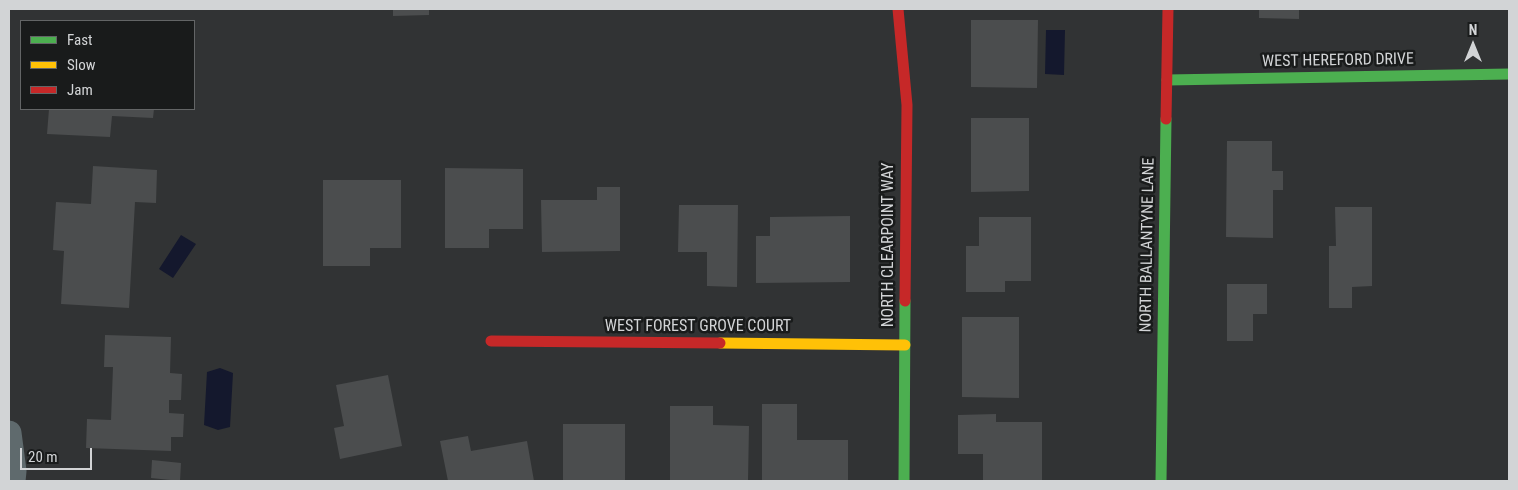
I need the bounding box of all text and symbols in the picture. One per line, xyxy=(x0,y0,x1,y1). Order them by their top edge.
legend xyxy=(20,20,195,110)
north arrow xyxy=(1448,20,1498,70)
text: N xyxy=(1469,22,1477,38)
text: Fast xyxy=(67,31,92,49)
street label: WEST HEREFORD DRIVE xyxy=(1262,50,1414,72)
text: Slow xyxy=(67,56,96,74)
text: Jam xyxy=(67,81,93,99)
street label: NORTH BALLANTYNE LANE xyxy=(1137,157,1159,333)
street label: NORTH CLEARPOINT WAY xyxy=(879,163,899,327)
street label: WEST FOREST GROVE COURT xyxy=(605,317,791,337)
scale bar xyxy=(22,438,95,470)
text: 20 m xyxy=(28,448,58,466)

